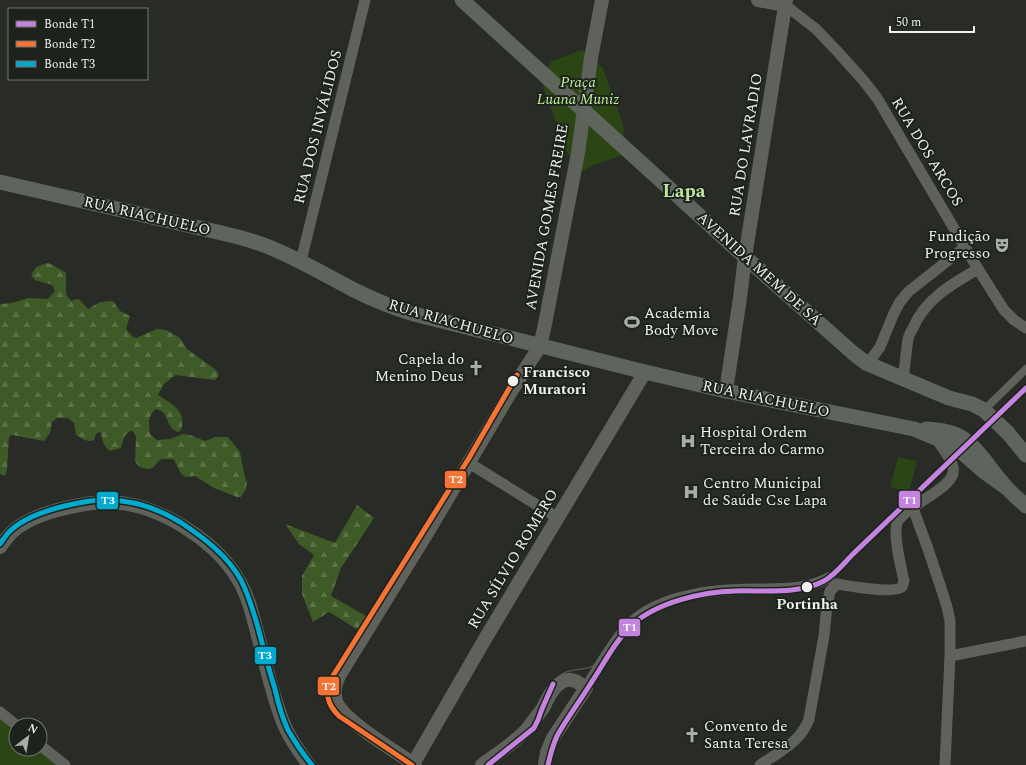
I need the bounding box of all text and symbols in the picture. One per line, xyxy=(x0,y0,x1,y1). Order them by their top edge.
legend xyxy=(8,8,148,80)
scale bar xyxy=(890,8,974,34)
text: 50 m xyxy=(896,13,921,32)
text: Bonde T1 xyxy=(44,15,95,34)
text: Bonde T2 xyxy=(44,35,95,54)
street label: RUA DOS INVÁLIDOS xyxy=(288,48,348,206)
text: Bonde T3 xyxy=(44,55,95,74)
park label: Praça Luana Muniz xyxy=(537,71,619,111)
street label: RUA DO LAVRADIO xyxy=(723,72,769,218)
street label: RUA DOS ARCOS xyxy=(885,93,969,211)
street label: AVENIDA GOMES FREIRE xyxy=(519,122,575,312)
district label: Lapa xyxy=(662,177,706,206)
street label: RUA RIACHUELO xyxy=(81,190,213,242)
street label: AVENIDA MEM DE SÁ xyxy=(691,206,827,332)
place label: Fundição Progresso xyxy=(924,225,990,265)
theatre icon: Fundição Progresso xyxy=(993,236,1011,254)
street label: RUA RIACHUELO xyxy=(386,293,516,351)
place label: Academia Body Move xyxy=(644,302,718,342)
sports icon: Academia Body Move xyxy=(623,313,641,331)
place label: Capela do Menino Deus xyxy=(375,348,464,388)
church icon: Capela do Menino Deus xyxy=(467,359,485,377)
place label: Francisco Muratori xyxy=(523,361,590,401)
marker: Francisco Muratori xyxy=(506,374,520,388)
street label: RUA RIACHUELO xyxy=(700,374,832,424)
place label: Hospital Ordem Terceira do Carmo xyxy=(700,421,824,461)
hospital icon: Hospital Ordem Terceira do Carmo xyxy=(679,432,697,450)
line badge: T2 xyxy=(444,470,467,489)
text: T2 xyxy=(449,471,463,488)
place label: Centro Municipal de Saúde Cse Lapa xyxy=(703,472,828,512)
hospital icon: Centro Municipal de Saúde Cse Lapa xyxy=(682,483,700,501)
street label: RUA SÍLVIO ROMERO xyxy=(462,485,564,633)
line badge: T1 xyxy=(898,490,921,509)
line badge: T3 xyxy=(96,491,119,510)
text: T3 xyxy=(101,492,115,509)
text: T1 xyxy=(903,492,917,509)
marker: Portinha xyxy=(800,580,814,594)
place label: Portinha xyxy=(776,593,838,616)
line badge: T1 xyxy=(618,618,641,637)
text: T1 xyxy=(623,619,637,636)
line badge: T3 xyxy=(254,646,277,665)
text: T3 xyxy=(258,647,272,664)
line badge: T2 xyxy=(317,676,340,696)
text: T2 xyxy=(322,678,336,695)
place label: Convento de Santa Teresa xyxy=(704,715,789,755)
north arrow xyxy=(8,717,48,757)
text: N xyxy=(25,719,41,738)
church icon: Convento de Santa Teresa xyxy=(683,726,701,744)

